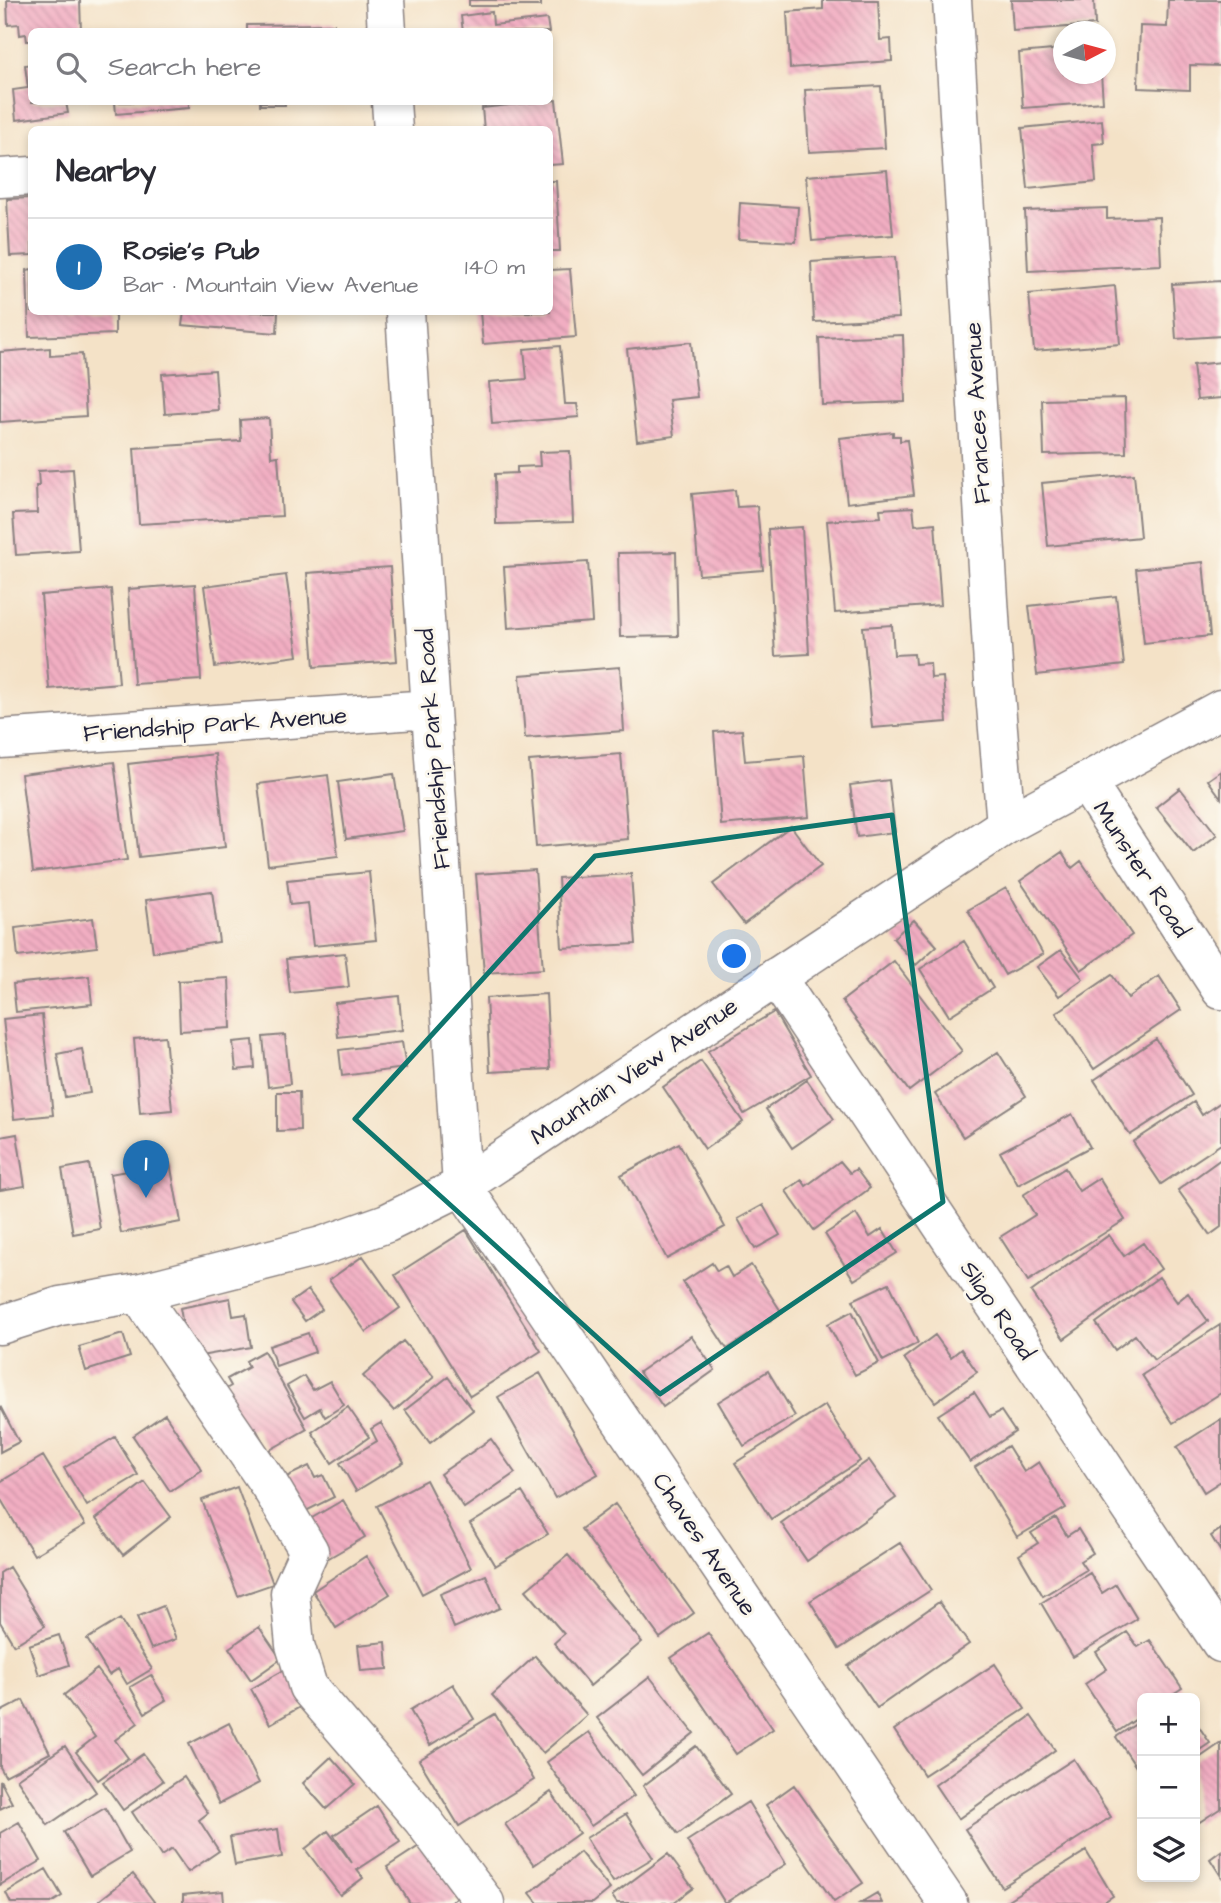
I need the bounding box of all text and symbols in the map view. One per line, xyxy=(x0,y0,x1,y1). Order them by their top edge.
north arrow xyxy=(1053,21,1116,84)
search box xyxy=(28,28,553,105)
icon: search xyxy=(52,48,90,86)
text: Search here xyxy=(108,49,261,85)
text: Nearby xyxy=(56,151,156,193)
text: Rosie's Pub xyxy=(123,233,259,269)
text: 1 xyxy=(78,251,80,283)
text: 140 m xyxy=(465,251,525,283)
text: Bar · Mountain View Avenue xyxy=(123,269,419,301)
street label: Frances Avenue xyxy=(956,321,1000,505)
street label: Friendship Park Road xyxy=(409,627,459,871)
street label: Friendship Park Avenue xyxy=(82,699,348,751)
street label: Munster Road xyxy=(1084,795,1198,945)
your location xyxy=(717,939,751,973)
street label: Mountain View Avenue xyxy=(524,990,745,1154)
pin: 1 xyxy=(123,1140,169,1198)
street label: Sligo Road xyxy=(951,1254,1043,1368)
street label: Chaves Avenue xyxy=(644,1466,765,1623)
map controls xyxy=(1137,1693,1200,1882)
button: + xyxy=(1137,1693,1200,1756)
button: − xyxy=(1137,1756,1200,1819)
button: layers xyxy=(1137,1819,1200,1882)

